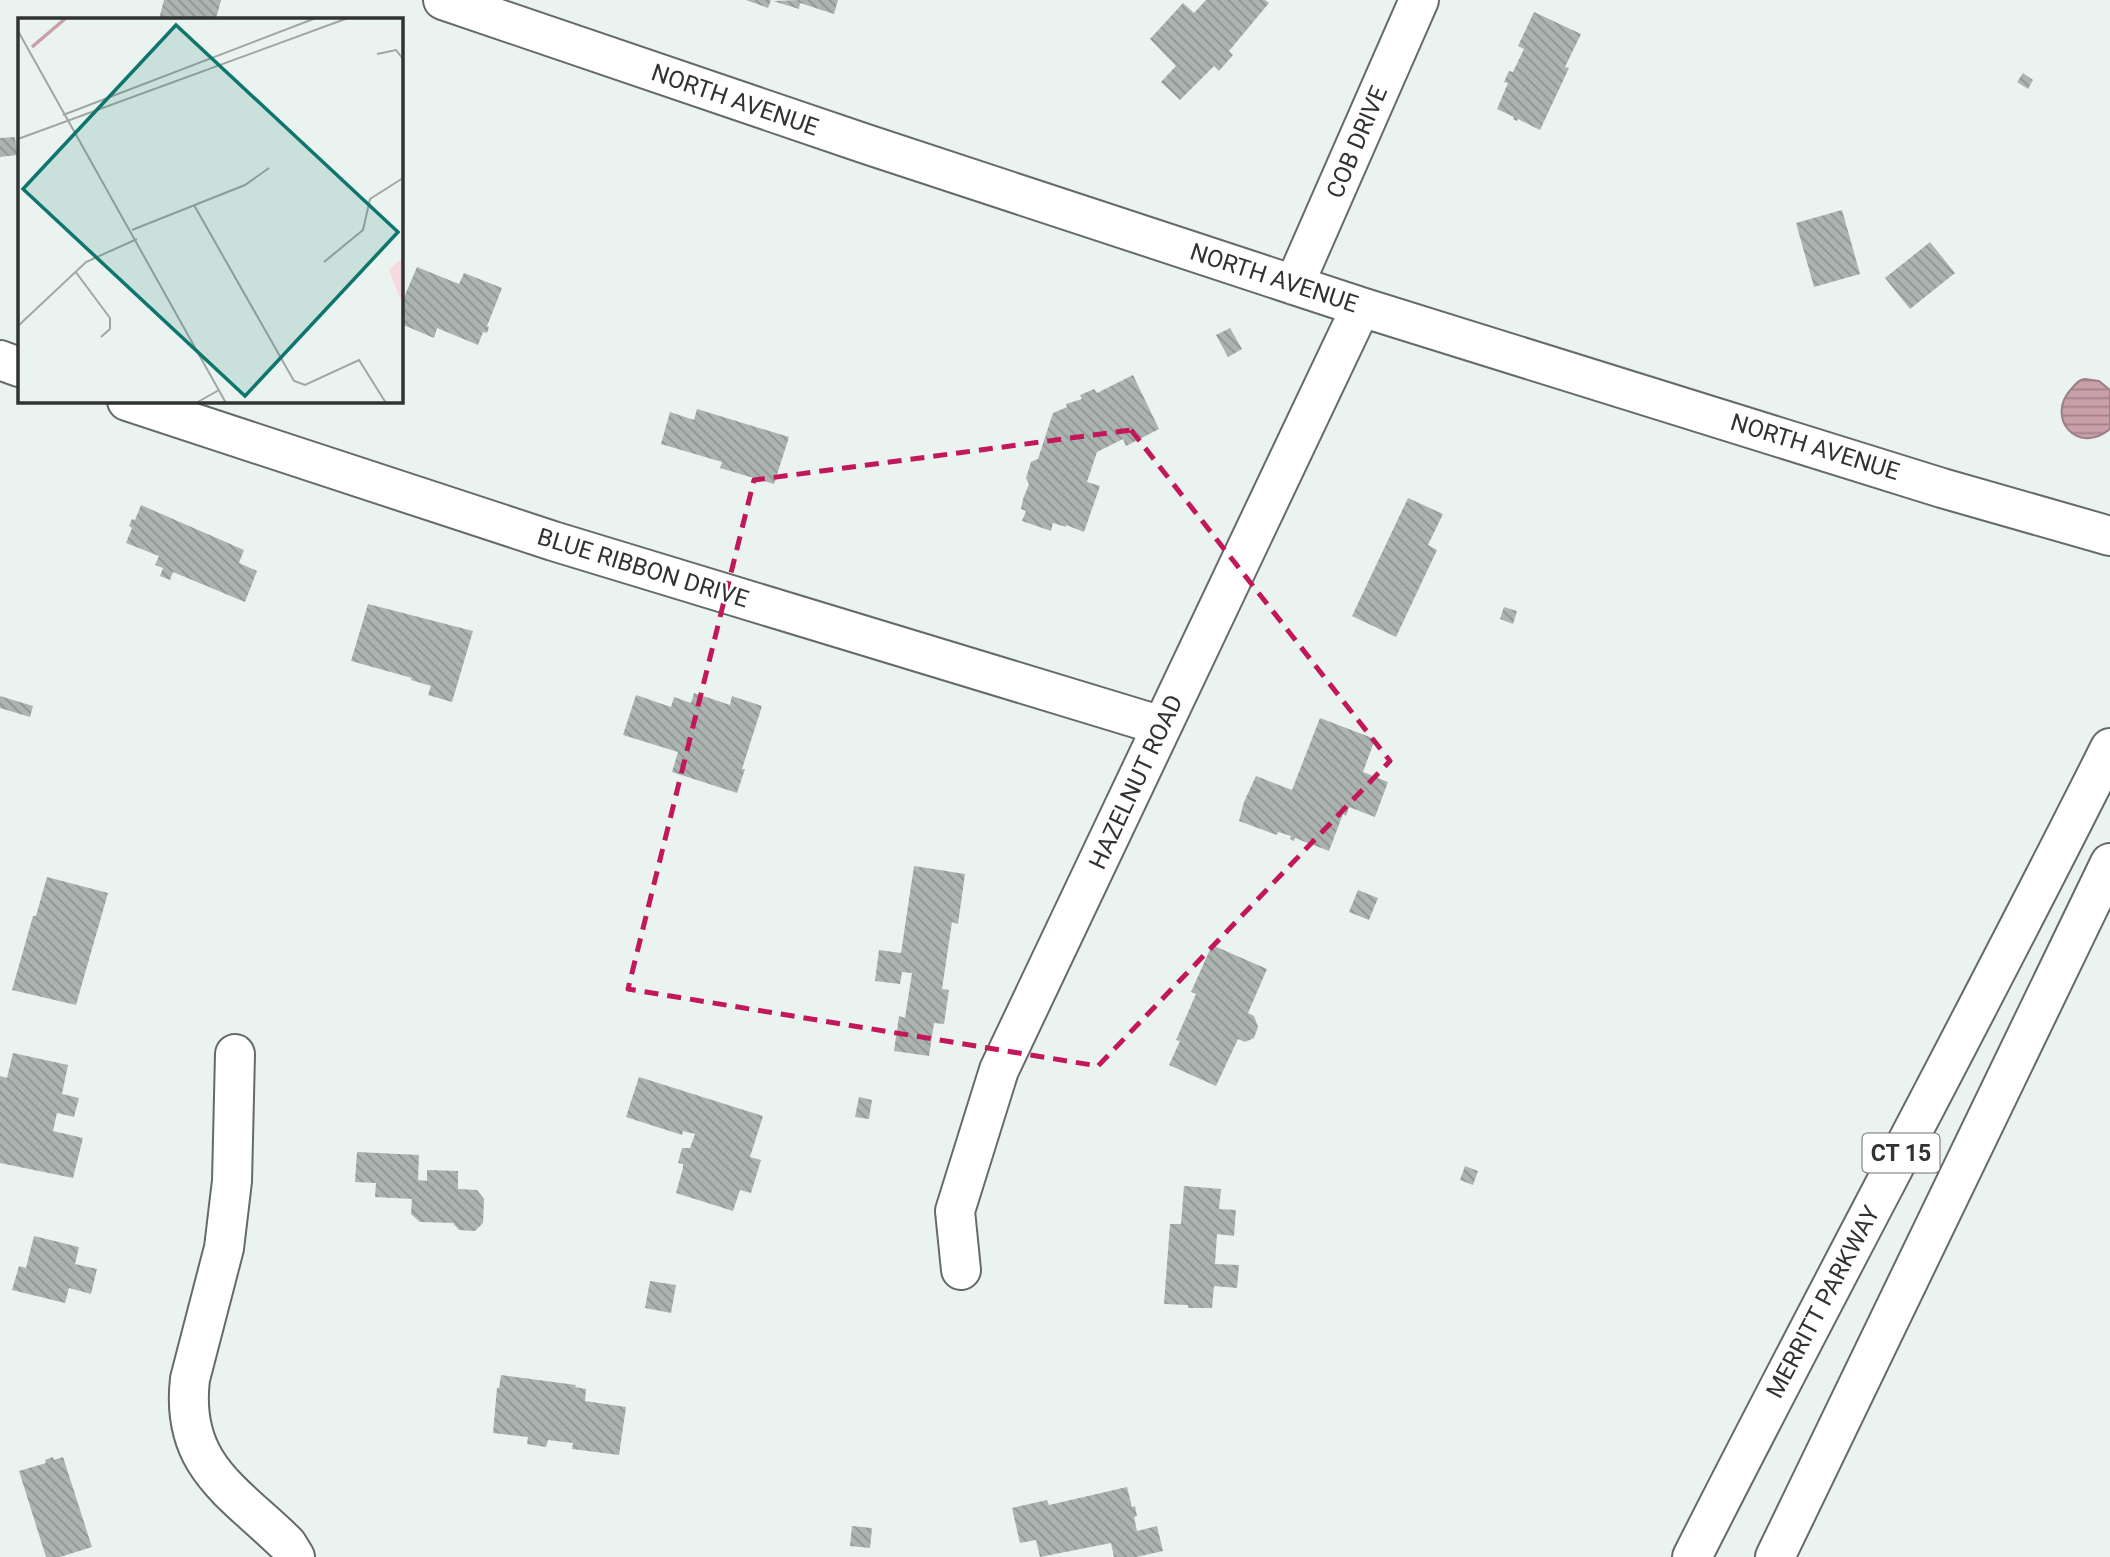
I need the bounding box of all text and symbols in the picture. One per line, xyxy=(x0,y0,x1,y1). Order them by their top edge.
inset map xyxy=(18,18,402,402)
street label: NORTH AVENUE xyxy=(648,58,822,142)
street label: COB DRIVE xyxy=(1321,82,1393,202)
street label: NORTH AVENUE xyxy=(1187,238,1361,318)
street label: NORTH AVENUE xyxy=(1727,408,1903,486)
street label: BLUE RIBBON DRIVE xyxy=(534,523,752,613)
street label: HAZELNUT ROAD xyxy=(1083,690,1189,874)
road number: CT 15 xyxy=(1862,1134,1940,1172)
street label: MERRITT PARKWAY xyxy=(1761,1201,1886,1403)

